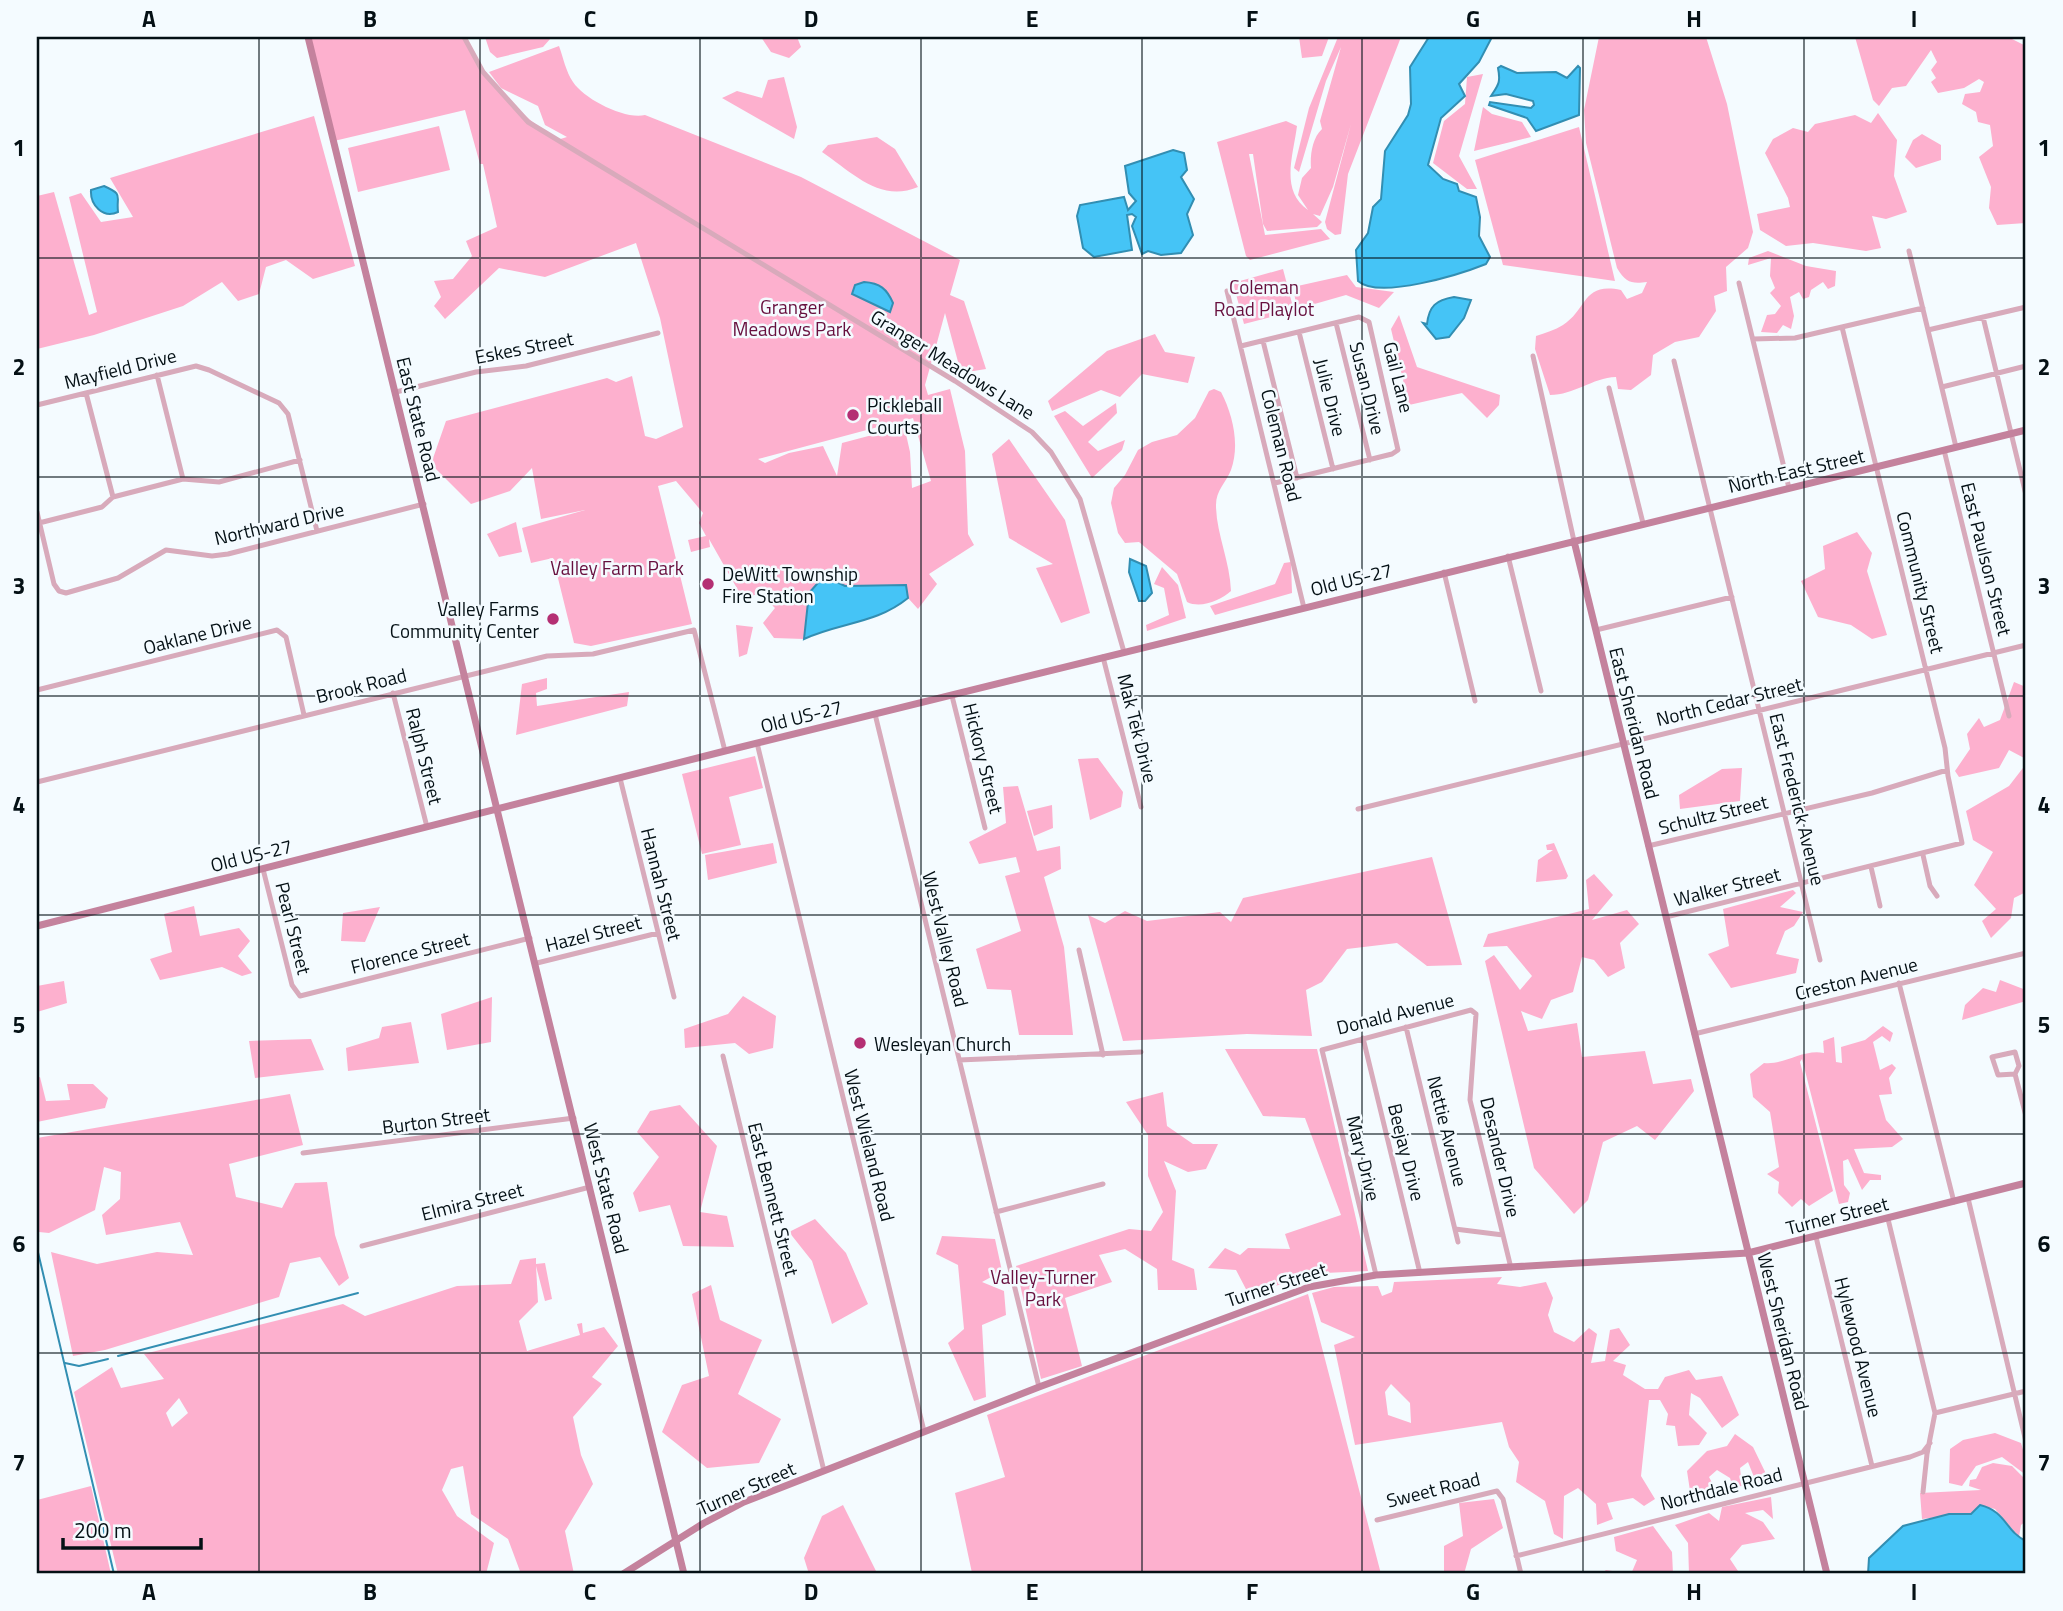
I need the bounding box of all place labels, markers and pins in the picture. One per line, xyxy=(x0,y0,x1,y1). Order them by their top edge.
place label: Pickleball Courts xyxy=(867,390,942,441)
marker: Pickleball Courts xyxy=(845,407,861,423)
place label: DeWitt Township Fire Station xyxy=(722,559,858,610)
marker: DeWitt Township Fire Station xyxy=(700,576,716,592)
place label: Valley Farms Community Center xyxy=(390,594,539,645)
marker: Valley Farms Community Center xyxy=(545,611,561,627)
place label: Wesleyan Church xyxy=(874,1029,1011,1058)
marker: Wesleyan Church xyxy=(852,1035,868,1051)

